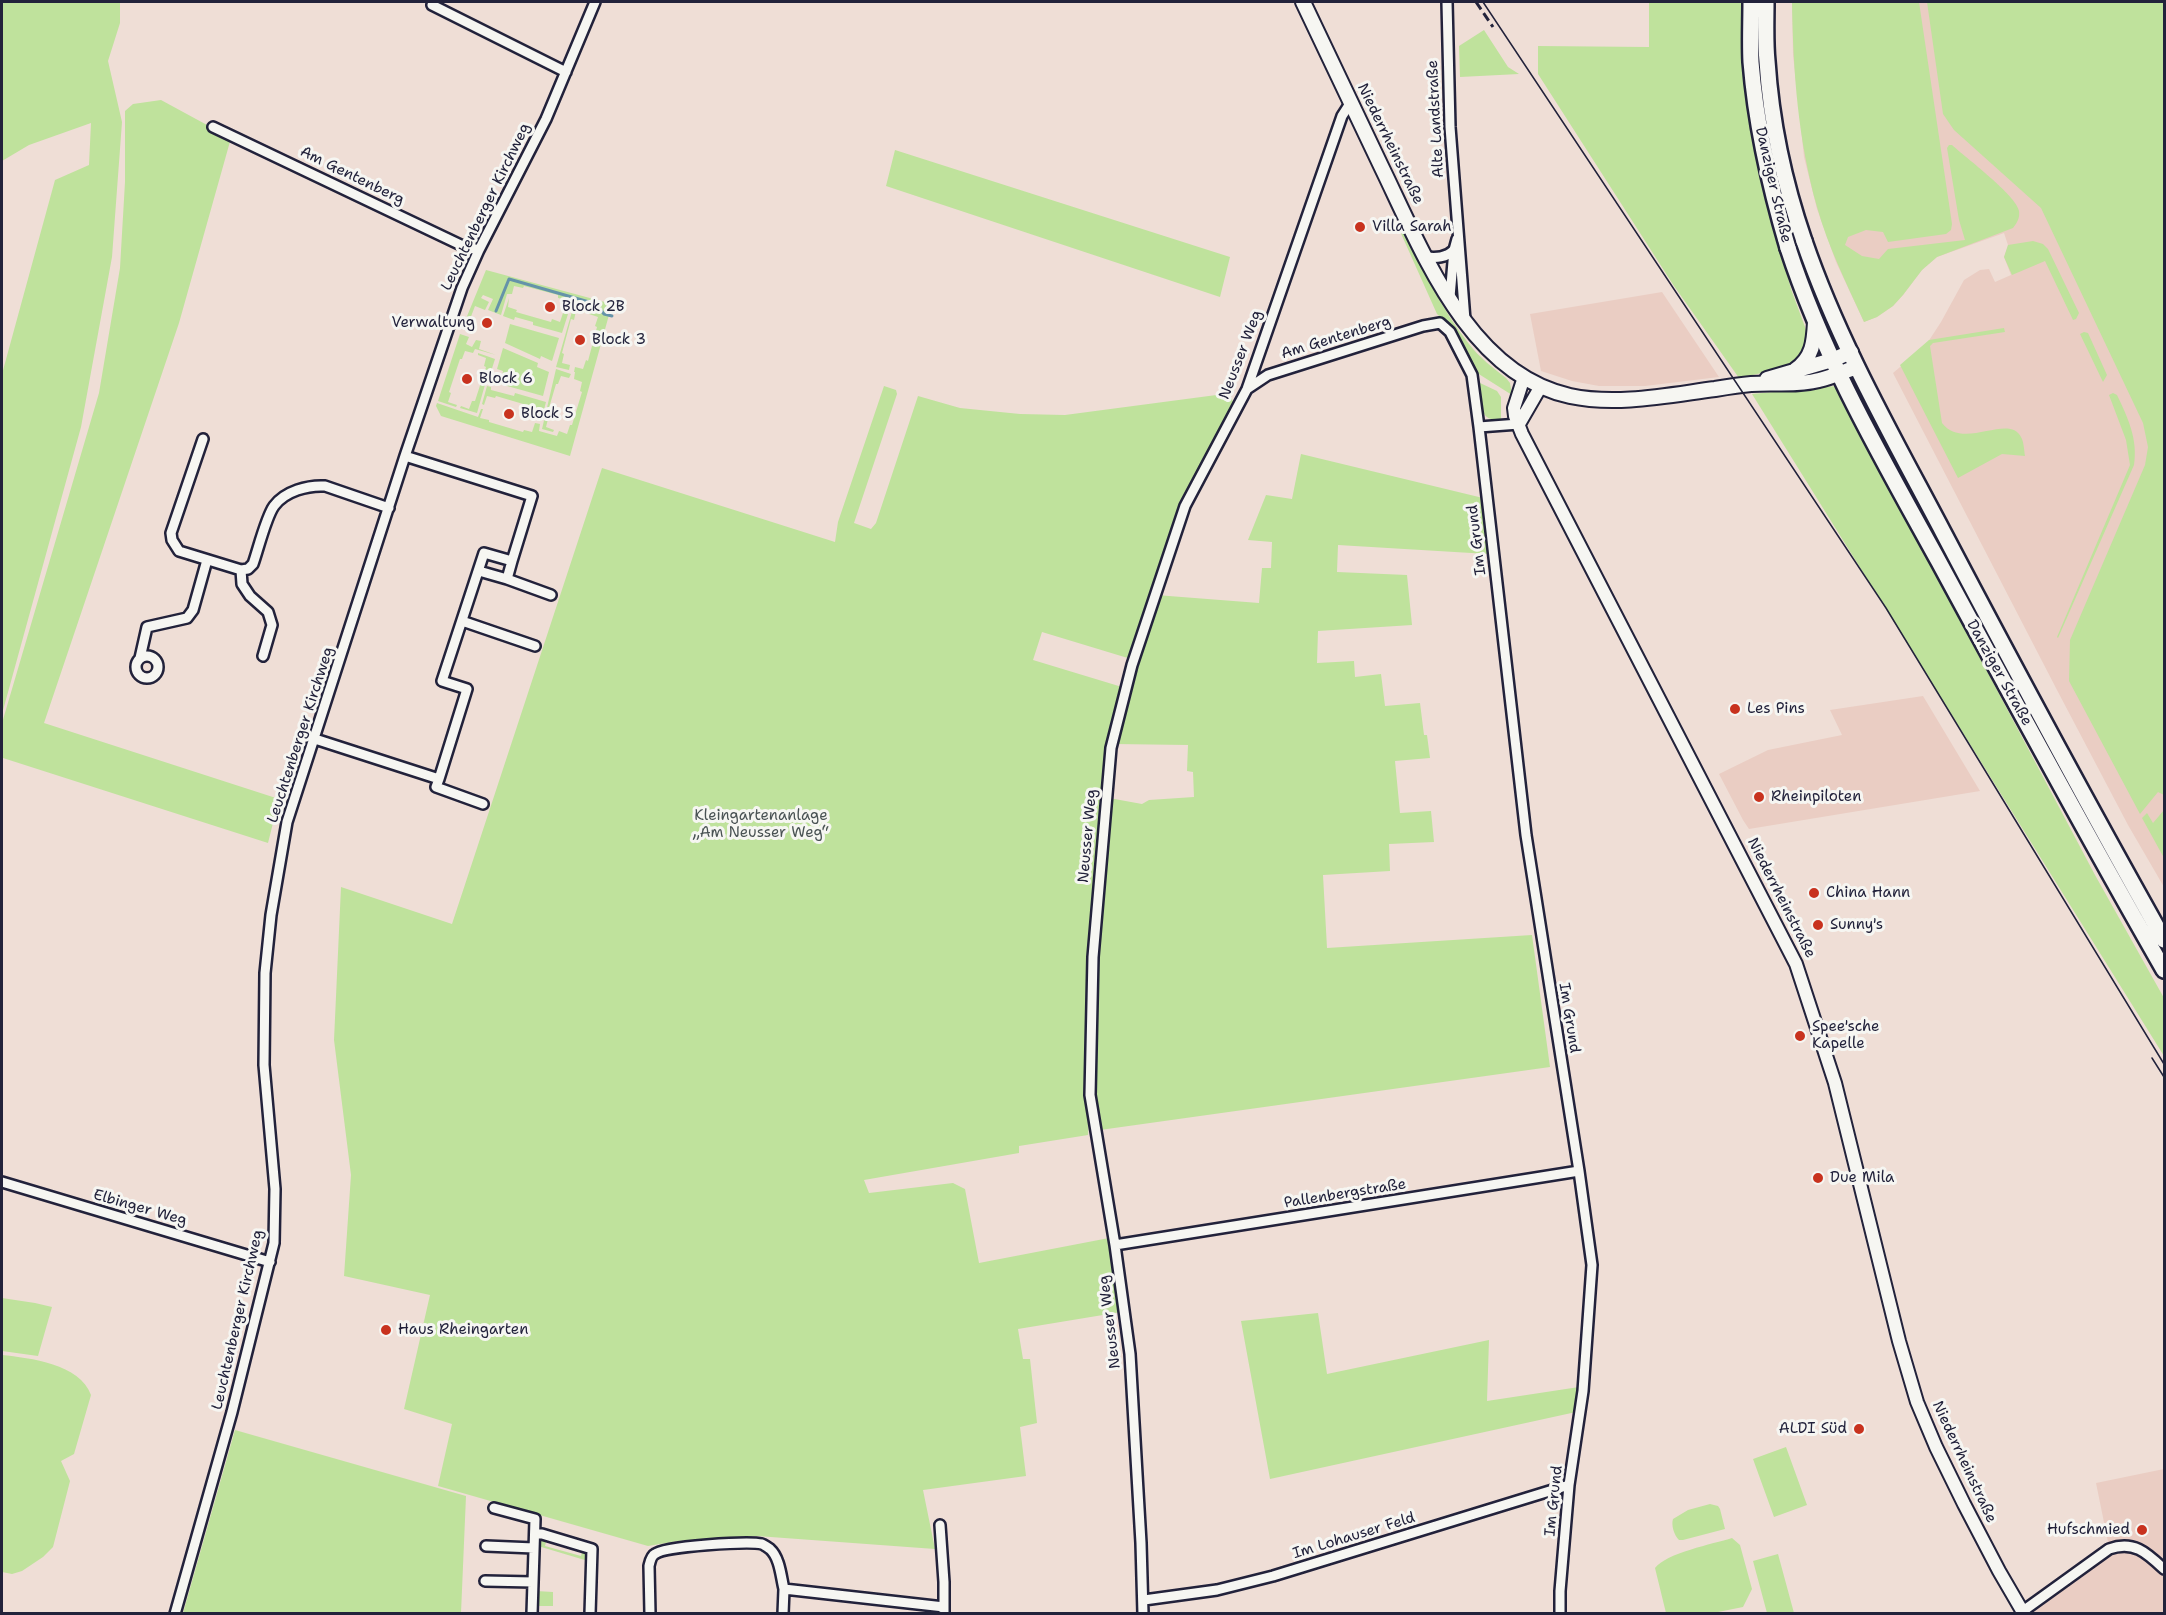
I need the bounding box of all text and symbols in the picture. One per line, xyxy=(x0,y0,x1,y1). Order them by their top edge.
street label: Alte Landstraße xyxy=(1424,60,1448,178)
street label: Niederrheinstraße xyxy=(1353,81,1427,207)
street label: Leuchtenberger Kirchweg xyxy=(438,120,534,294)
street label: Danziger Straße xyxy=(1751,125,1795,245)
street label: Am Gentenberg xyxy=(297,143,407,209)
place label: Villa Sarah xyxy=(1372,218,1452,236)
marker: Villa Sarah xyxy=(1353,220,1367,234)
place label: Block 2B xyxy=(562,298,625,316)
marker: Block 2B xyxy=(543,300,557,314)
street label: Neusser Weg xyxy=(1216,308,1266,402)
street label: Am Gentenberg xyxy=(1279,313,1393,363)
place label: Verwaltung xyxy=(391,314,475,332)
marker: Verwaltung xyxy=(480,316,494,330)
place label: Block 3 xyxy=(592,331,646,349)
marker: Block 3 xyxy=(573,333,587,347)
place label: Block 6 xyxy=(479,370,533,388)
marker: Block 6 xyxy=(460,372,474,386)
place label: Block 5 xyxy=(521,405,574,423)
marker: Block 5 xyxy=(502,407,516,421)
street label: Im Grund xyxy=(1464,504,1490,576)
street label: Danziger Straße xyxy=(1962,617,2036,729)
street label: Leuchtenberger Kirchweg xyxy=(264,645,338,825)
place label: Les Pins xyxy=(1747,700,1805,718)
marker: Les Pins xyxy=(1728,702,1742,716)
street label: Neusser Weg xyxy=(1075,788,1101,884)
place label: Rheinpiloten xyxy=(1771,788,1861,806)
marker: Rheinpiloten xyxy=(1752,790,1766,804)
park label: Kleingartenanlage „Am Neusser Weg“ xyxy=(693,807,829,842)
street label: Niederrheinstraße xyxy=(1743,835,1819,961)
place label: China Hann xyxy=(1826,884,1910,902)
marker: China Hann xyxy=(1807,886,1821,900)
place label: Sunny's xyxy=(1830,916,1883,934)
marker: Sunny's xyxy=(1811,918,1825,932)
street label: Im Grund xyxy=(1555,981,1583,1055)
place label: Spee'sche Kapelle xyxy=(1812,1018,1880,1053)
marker: Spee'sche Kapelle xyxy=(1793,1029,1807,1043)
place label: Due Mila xyxy=(1830,1169,1894,1187)
marker: Due Mila xyxy=(1811,1171,1825,1185)
street label: Pallenbergstraße xyxy=(1283,1175,1407,1213)
street label: Elbinger Weg xyxy=(91,1186,189,1230)
street label: Leuchtenberger Kirchweg xyxy=(209,1228,267,1412)
street label: Neusser Weg xyxy=(1095,1274,1125,1370)
place label: Haus Rheingarten xyxy=(398,1321,528,1339)
marker: Haus Rheingarten xyxy=(379,1323,393,1337)
street label: Niederrheinstraße xyxy=(1928,1398,2000,1526)
place label: ALDI Süd xyxy=(1779,1420,1847,1438)
marker: ALDI Süd xyxy=(1852,1422,1866,1436)
street label: Im Grund xyxy=(1541,1465,1567,1537)
street label: Im Lohauser Feld xyxy=(1291,1509,1417,1563)
place label: Hufschmied xyxy=(2047,1521,2130,1539)
marker: Hufschmied xyxy=(2135,1523,2149,1537)

